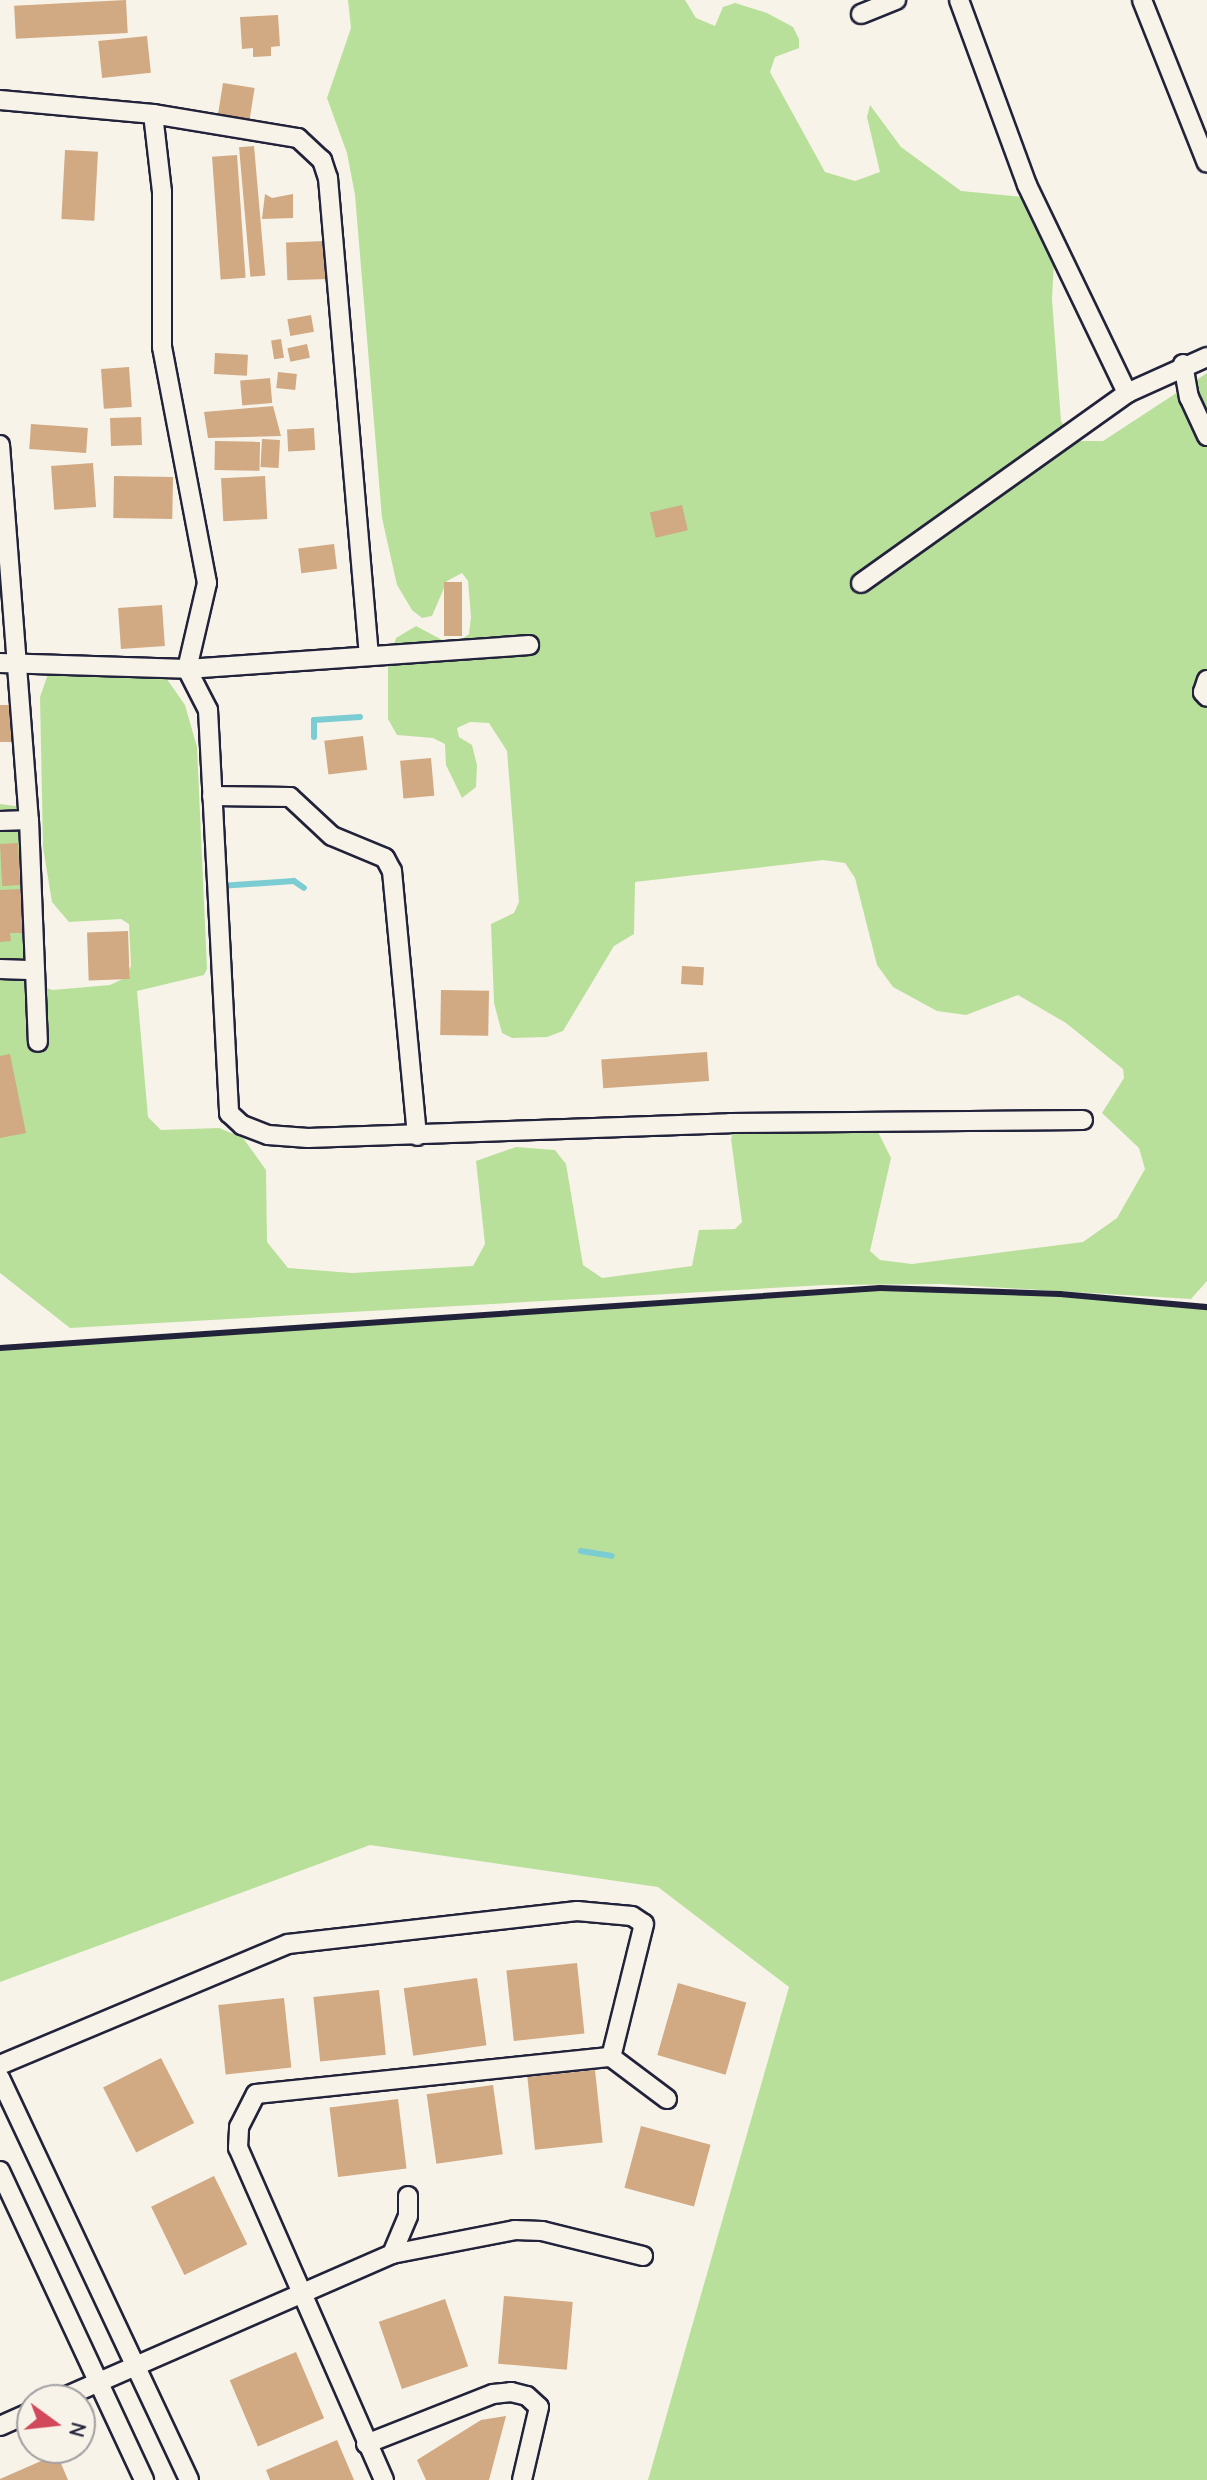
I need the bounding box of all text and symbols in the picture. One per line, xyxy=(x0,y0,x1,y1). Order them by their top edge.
north arrow xyxy=(16,2384,96,2464)
text: N xyxy=(63,2419,92,2440)

